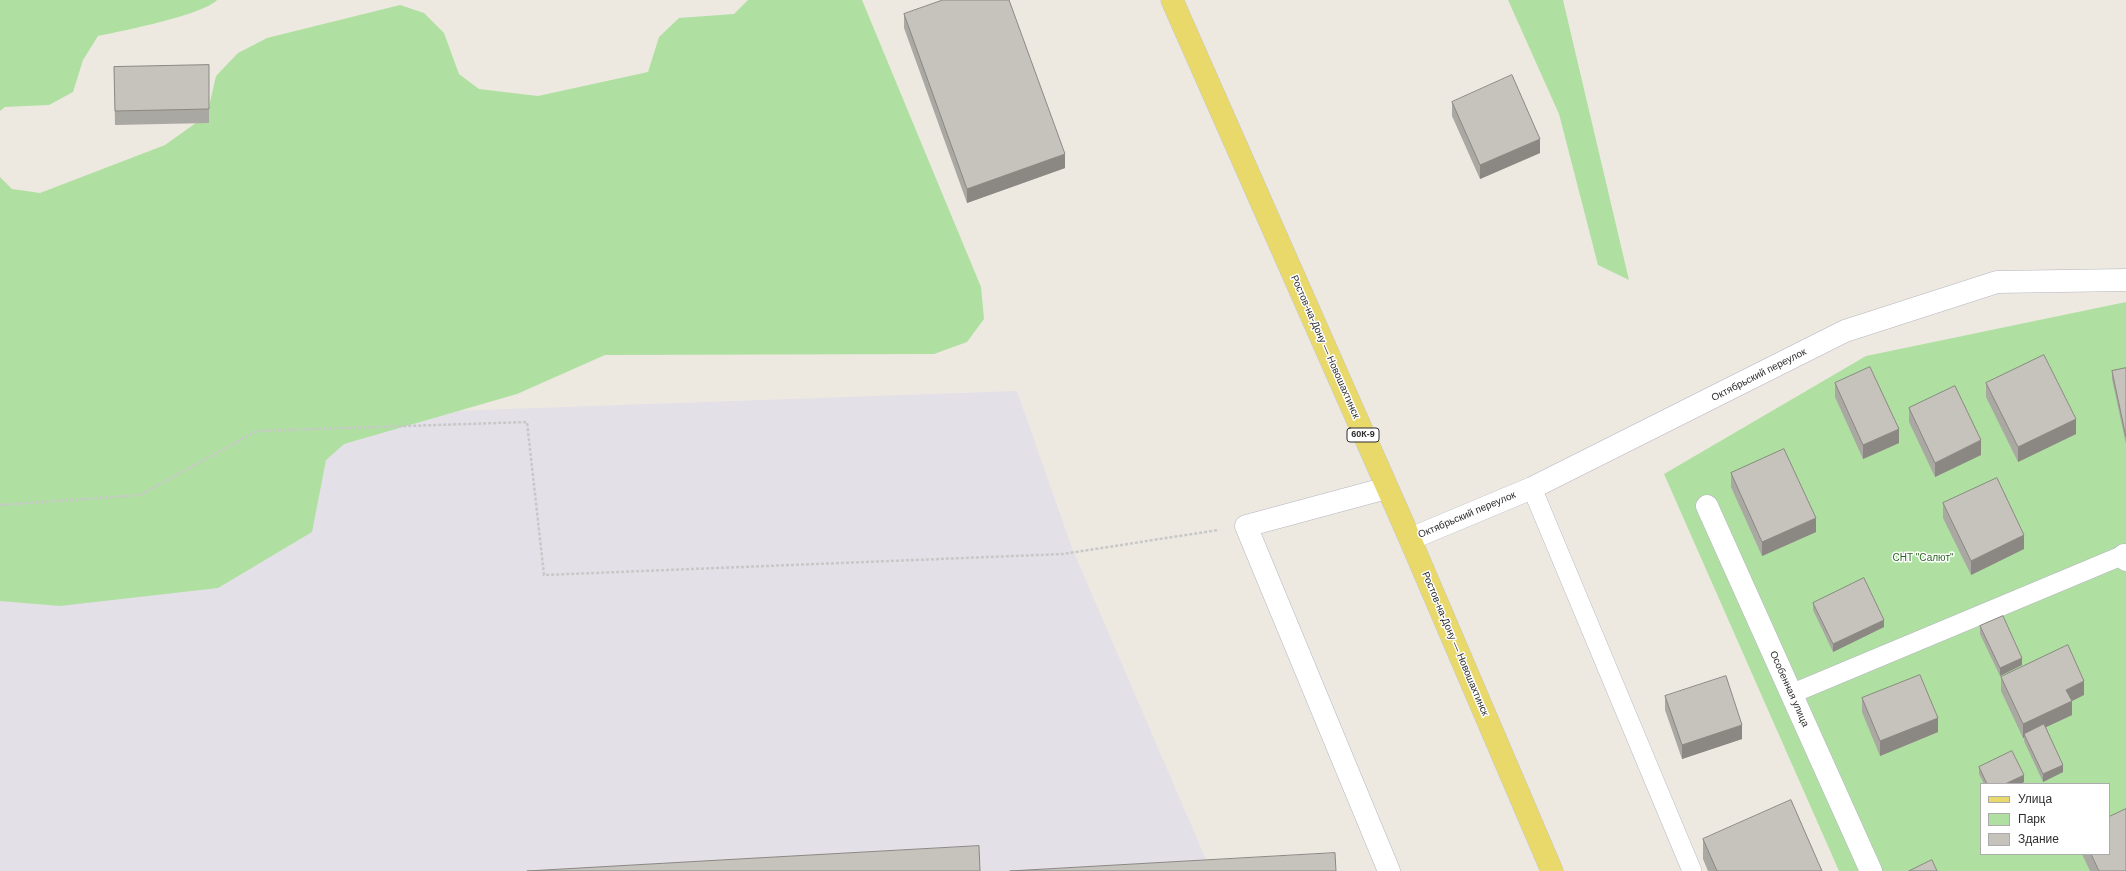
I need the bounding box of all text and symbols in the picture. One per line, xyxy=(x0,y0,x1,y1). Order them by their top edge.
street label: Ростов-на-Дону — Новошахтинск xyxy=(1288,274,1362,420)
street label: Октябрьский переулок xyxy=(1710,346,1808,404)
road number: 60К-9 xyxy=(1347,428,1379,442)
street label: Октябрьский переулок xyxy=(1416,489,1518,541)
park label: СНТ "Салют" xyxy=(1892,552,1954,564)
street label: Ростов-на-Дону — Новошахтинск xyxy=(1419,570,1491,718)
street label: Особенная улица xyxy=(1767,649,1811,729)
legend xyxy=(1980,783,2110,855)
text: Улица xyxy=(2018,792,2052,806)
text: Парк xyxy=(2018,812,2045,826)
text: Здание xyxy=(2018,832,2059,846)

